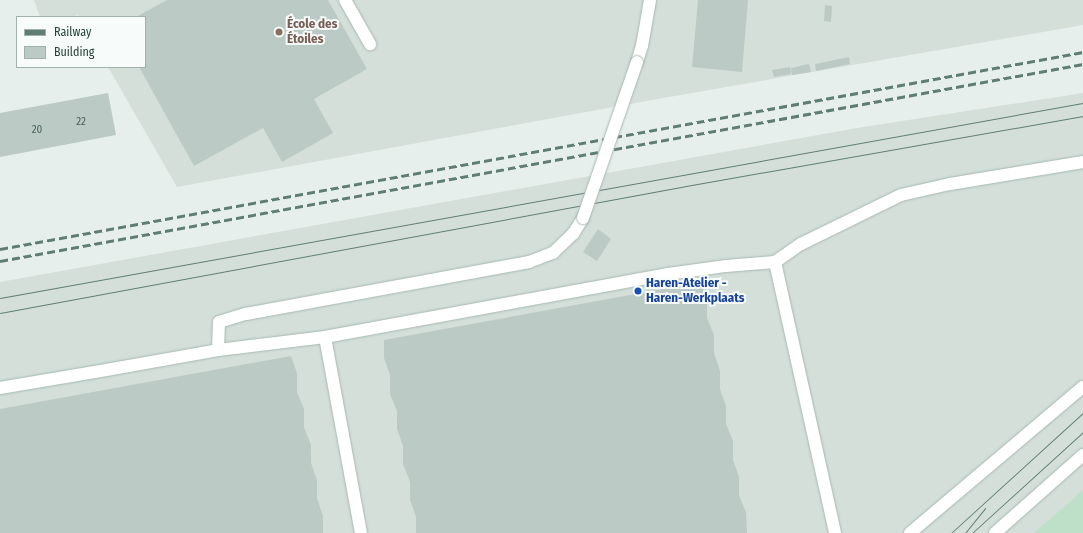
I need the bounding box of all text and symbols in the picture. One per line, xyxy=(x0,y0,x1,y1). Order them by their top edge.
legend xyxy=(16,16,146,68)
place label: École des Étoiles xyxy=(287,17,337,48)
text: Railway xyxy=(54,25,91,39)
marker: École des Étoiles xyxy=(274,27,284,37)
text: Building xyxy=(54,45,94,59)
house number: 22 xyxy=(76,115,86,129)
house number: 20 xyxy=(32,123,42,137)
place label: Haren-Atelier - Haren-Werkplaats xyxy=(646,276,745,307)
marker: Haren-Atelier - Haren-Werkplaats xyxy=(633,286,643,296)

